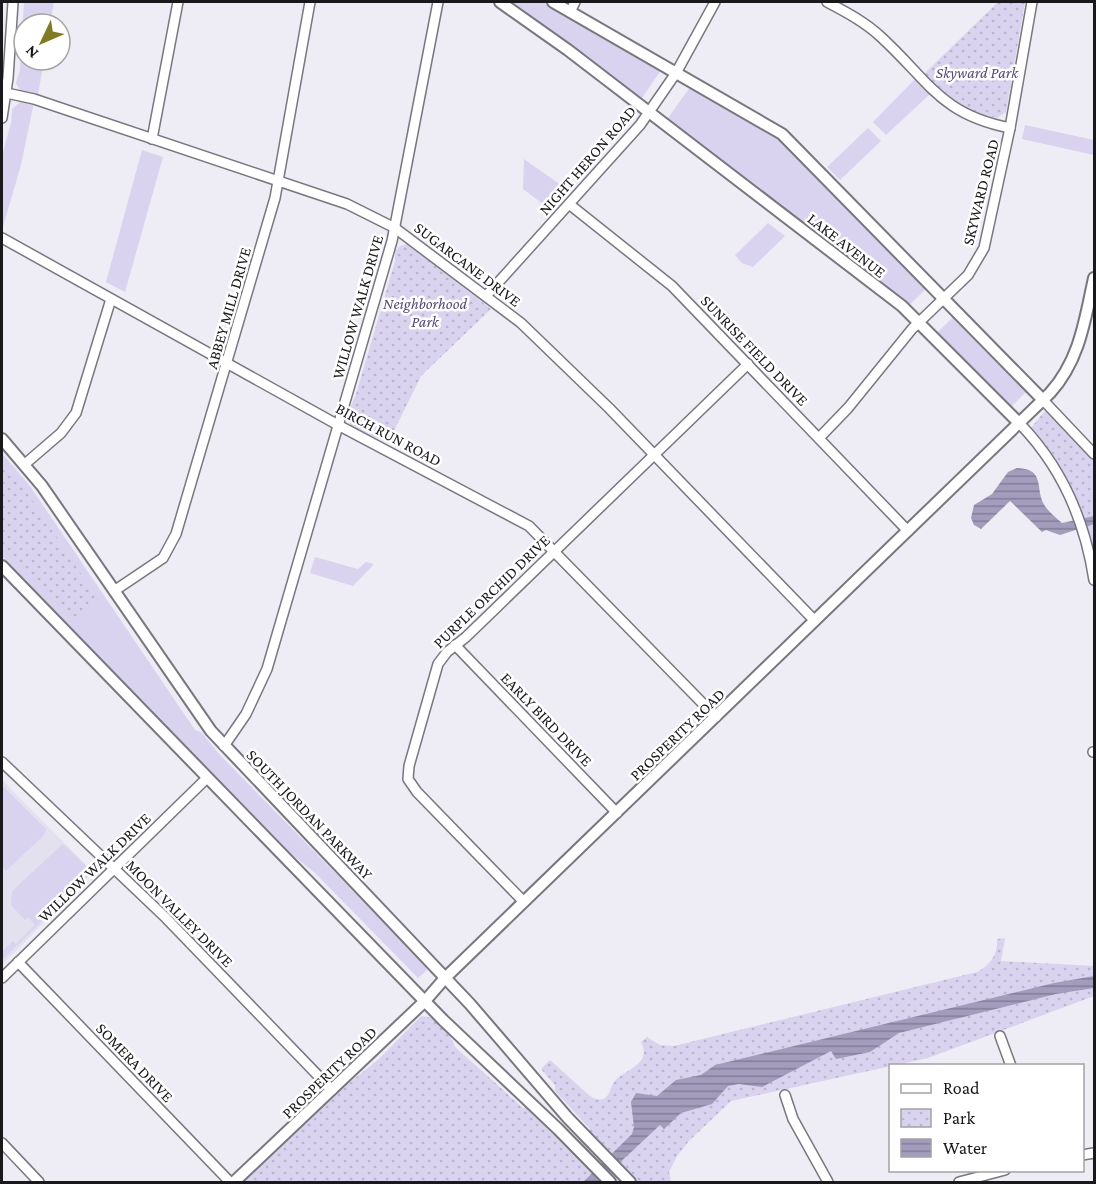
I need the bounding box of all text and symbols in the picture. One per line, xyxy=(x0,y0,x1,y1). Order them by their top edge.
north arrow xyxy=(12,12,72,72)
text: N xyxy=(22,42,41,62)
park label: Skyward Park xyxy=(936,64,1019,82)
street label: NIGHT HERON ROAD xyxy=(535,102,639,218)
street label: SKYWARD ROAD xyxy=(959,137,1002,247)
street label: LAKE AVENUE xyxy=(804,210,889,281)
street label: SUGARCANE DRIVE xyxy=(411,219,524,310)
street label: WILLOW WALK DRIVE xyxy=(329,233,386,381)
street label: ABBEY MILL DRIVE xyxy=(203,245,254,371)
street label: SUNRISE FIELD DRIVE xyxy=(698,292,812,409)
park label: Neighborhood Park xyxy=(383,295,467,330)
street label: BIRCH RUN ROAD xyxy=(333,400,444,469)
street label: PURPLE ORCHID DRIVE xyxy=(430,531,553,651)
street label: EARLY BIRD DRIVE xyxy=(498,669,596,770)
street label: PROSPERITY ROAD xyxy=(627,685,728,784)
street label: SOUTH JORDAN PARKWAY xyxy=(243,746,376,884)
street label: WILLOW WALK DRIVE xyxy=(35,809,154,925)
street label: MOON VALLEY DRIVE xyxy=(123,856,237,970)
street label: SOMERA DRIVE xyxy=(93,1019,177,1105)
street label: PROSPERITY ROAD xyxy=(279,1023,380,1122)
legend xyxy=(889,1064,1084,1172)
text: Road xyxy=(943,1078,980,1098)
text: Park xyxy=(943,1108,975,1128)
text: Water xyxy=(943,1138,988,1158)

